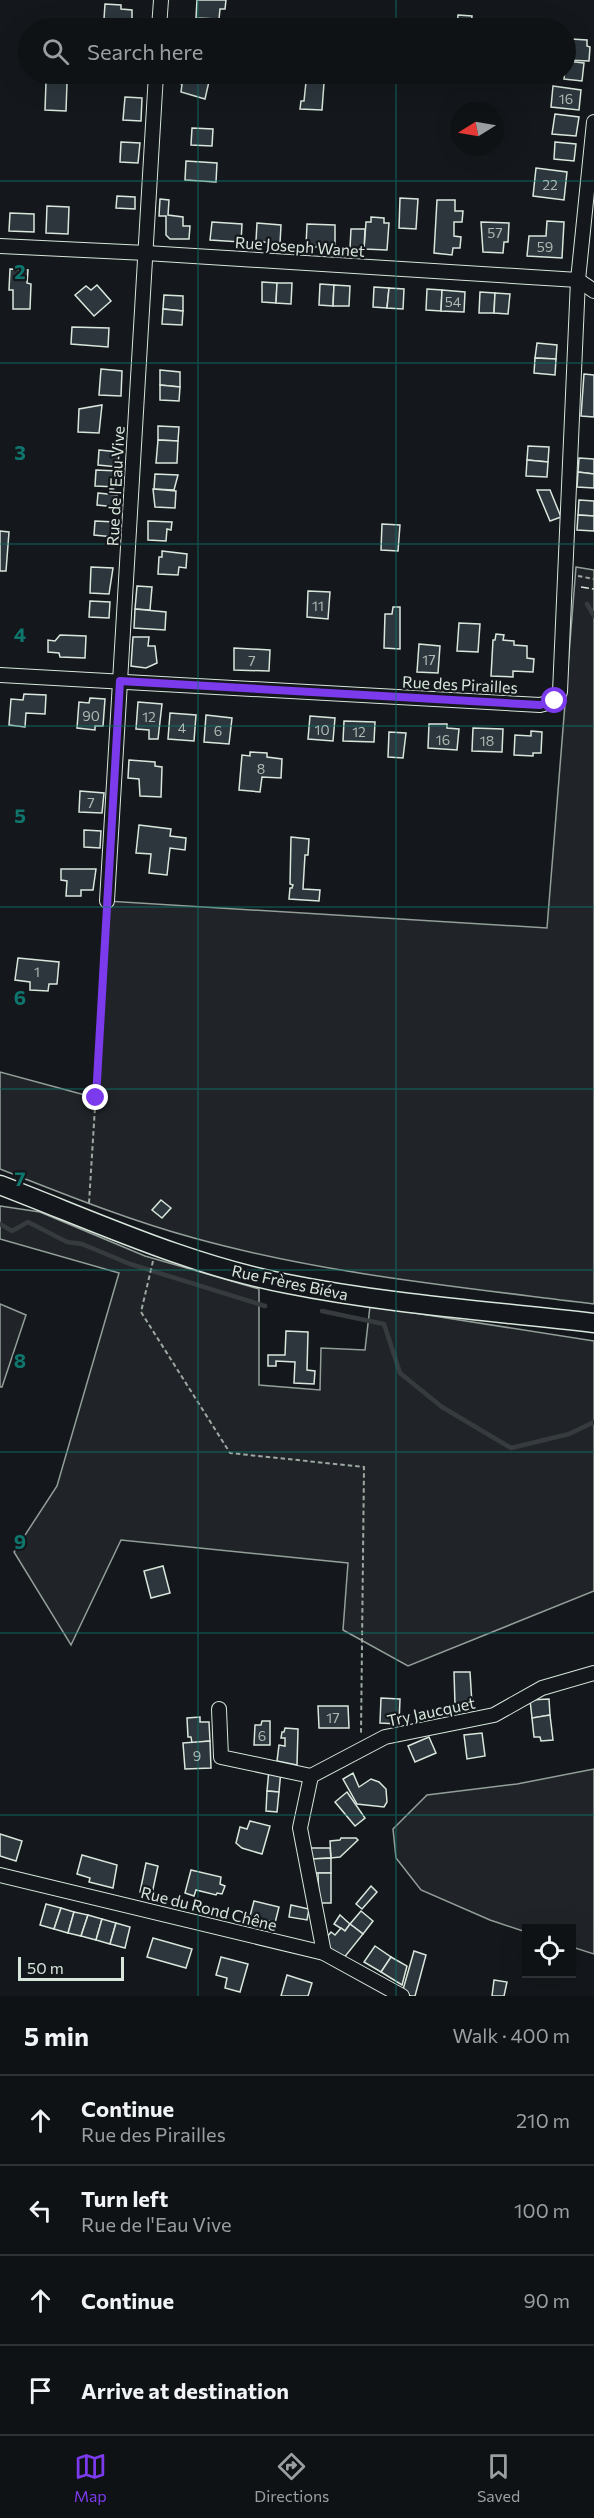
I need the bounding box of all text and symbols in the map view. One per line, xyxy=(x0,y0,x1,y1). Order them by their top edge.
search box xyxy=(18,18,576,84)
icon: search xyxy=(39,35,72,68)
text: Search here xyxy=(87,38,203,65)
house number: 16 xyxy=(559,90,573,107)
north arrow xyxy=(450,102,504,156)
house number: 22 xyxy=(542,176,558,193)
house number: 57 xyxy=(487,224,503,241)
street label: Rue Joseph Wanet xyxy=(234,232,366,260)
house number: 59 xyxy=(537,238,553,255)
text: 2 xyxy=(14,259,26,283)
house number: 54 xyxy=(445,293,462,310)
street label: Rue de l'Eau Vive xyxy=(102,425,128,547)
text: 3 xyxy=(14,440,26,464)
house number: 11 xyxy=(312,597,324,614)
text: 4 xyxy=(14,622,26,646)
house number: 17 xyxy=(422,651,436,668)
house number: 7 xyxy=(248,652,256,669)
street label: Rue des Pirailles xyxy=(402,671,518,697)
route start xyxy=(541,687,567,713)
house number: 90 xyxy=(82,707,100,724)
house number: 12 xyxy=(142,708,156,725)
house number: 4 xyxy=(178,719,187,736)
house number: 10 xyxy=(314,721,330,738)
house number: 6 xyxy=(214,722,222,739)
house number: 12 xyxy=(352,723,366,740)
house number: 16 xyxy=(436,731,450,748)
house number: 18 xyxy=(480,732,494,749)
house number: 8 xyxy=(257,760,265,777)
house number: 7 xyxy=(87,794,95,811)
text: 5 xyxy=(14,803,26,827)
house number: 1 xyxy=(34,963,40,980)
text: 6 xyxy=(14,985,26,1009)
route end xyxy=(82,1084,108,1110)
text: 7 xyxy=(15,1166,26,1190)
street label: Rue Frères Biéva xyxy=(230,1260,350,1304)
text: 8 xyxy=(14,1348,26,1372)
text: 9 xyxy=(14,1529,26,1553)
street label: Try Jaucquet xyxy=(385,1692,477,1730)
house number: 17 xyxy=(326,1709,340,1726)
house number: 6 xyxy=(258,1727,266,1744)
house number: 9 xyxy=(193,1747,201,1764)
street label: Rue du Rond Chêne xyxy=(139,1882,279,1934)
map controls xyxy=(522,1924,576,1978)
button: locate xyxy=(522,1924,576,1978)
scale bar xyxy=(18,1954,124,1982)
text: 50 m xyxy=(27,1958,64,1977)
text: 5 min xyxy=(24,2020,89,2051)
text: Walk · 400 m xyxy=(453,2023,570,2047)
text: Continue xyxy=(81,2095,174,2122)
icon: ahead xyxy=(24,2104,57,2137)
text: 210 m xyxy=(516,2108,570,2132)
text: Rue des Pirailles xyxy=(81,2122,226,2146)
text: Turn left xyxy=(81,2185,168,2212)
icon: left xyxy=(24,2194,57,2227)
text: 100 m xyxy=(514,2198,570,2222)
text: Rue de l'Eau Vive xyxy=(81,2212,232,2236)
icon: ahead xyxy=(24,2284,57,2317)
text: Continue xyxy=(81,2287,174,2314)
text: 90 m xyxy=(524,2288,570,2312)
icon: arrive xyxy=(24,2374,57,2407)
text: Arrive at destination xyxy=(81,2377,289,2404)
tab: Map xyxy=(74,2450,107,2505)
tab: Directions xyxy=(254,2450,329,2505)
tab: Saved xyxy=(477,2450,520,2505)

